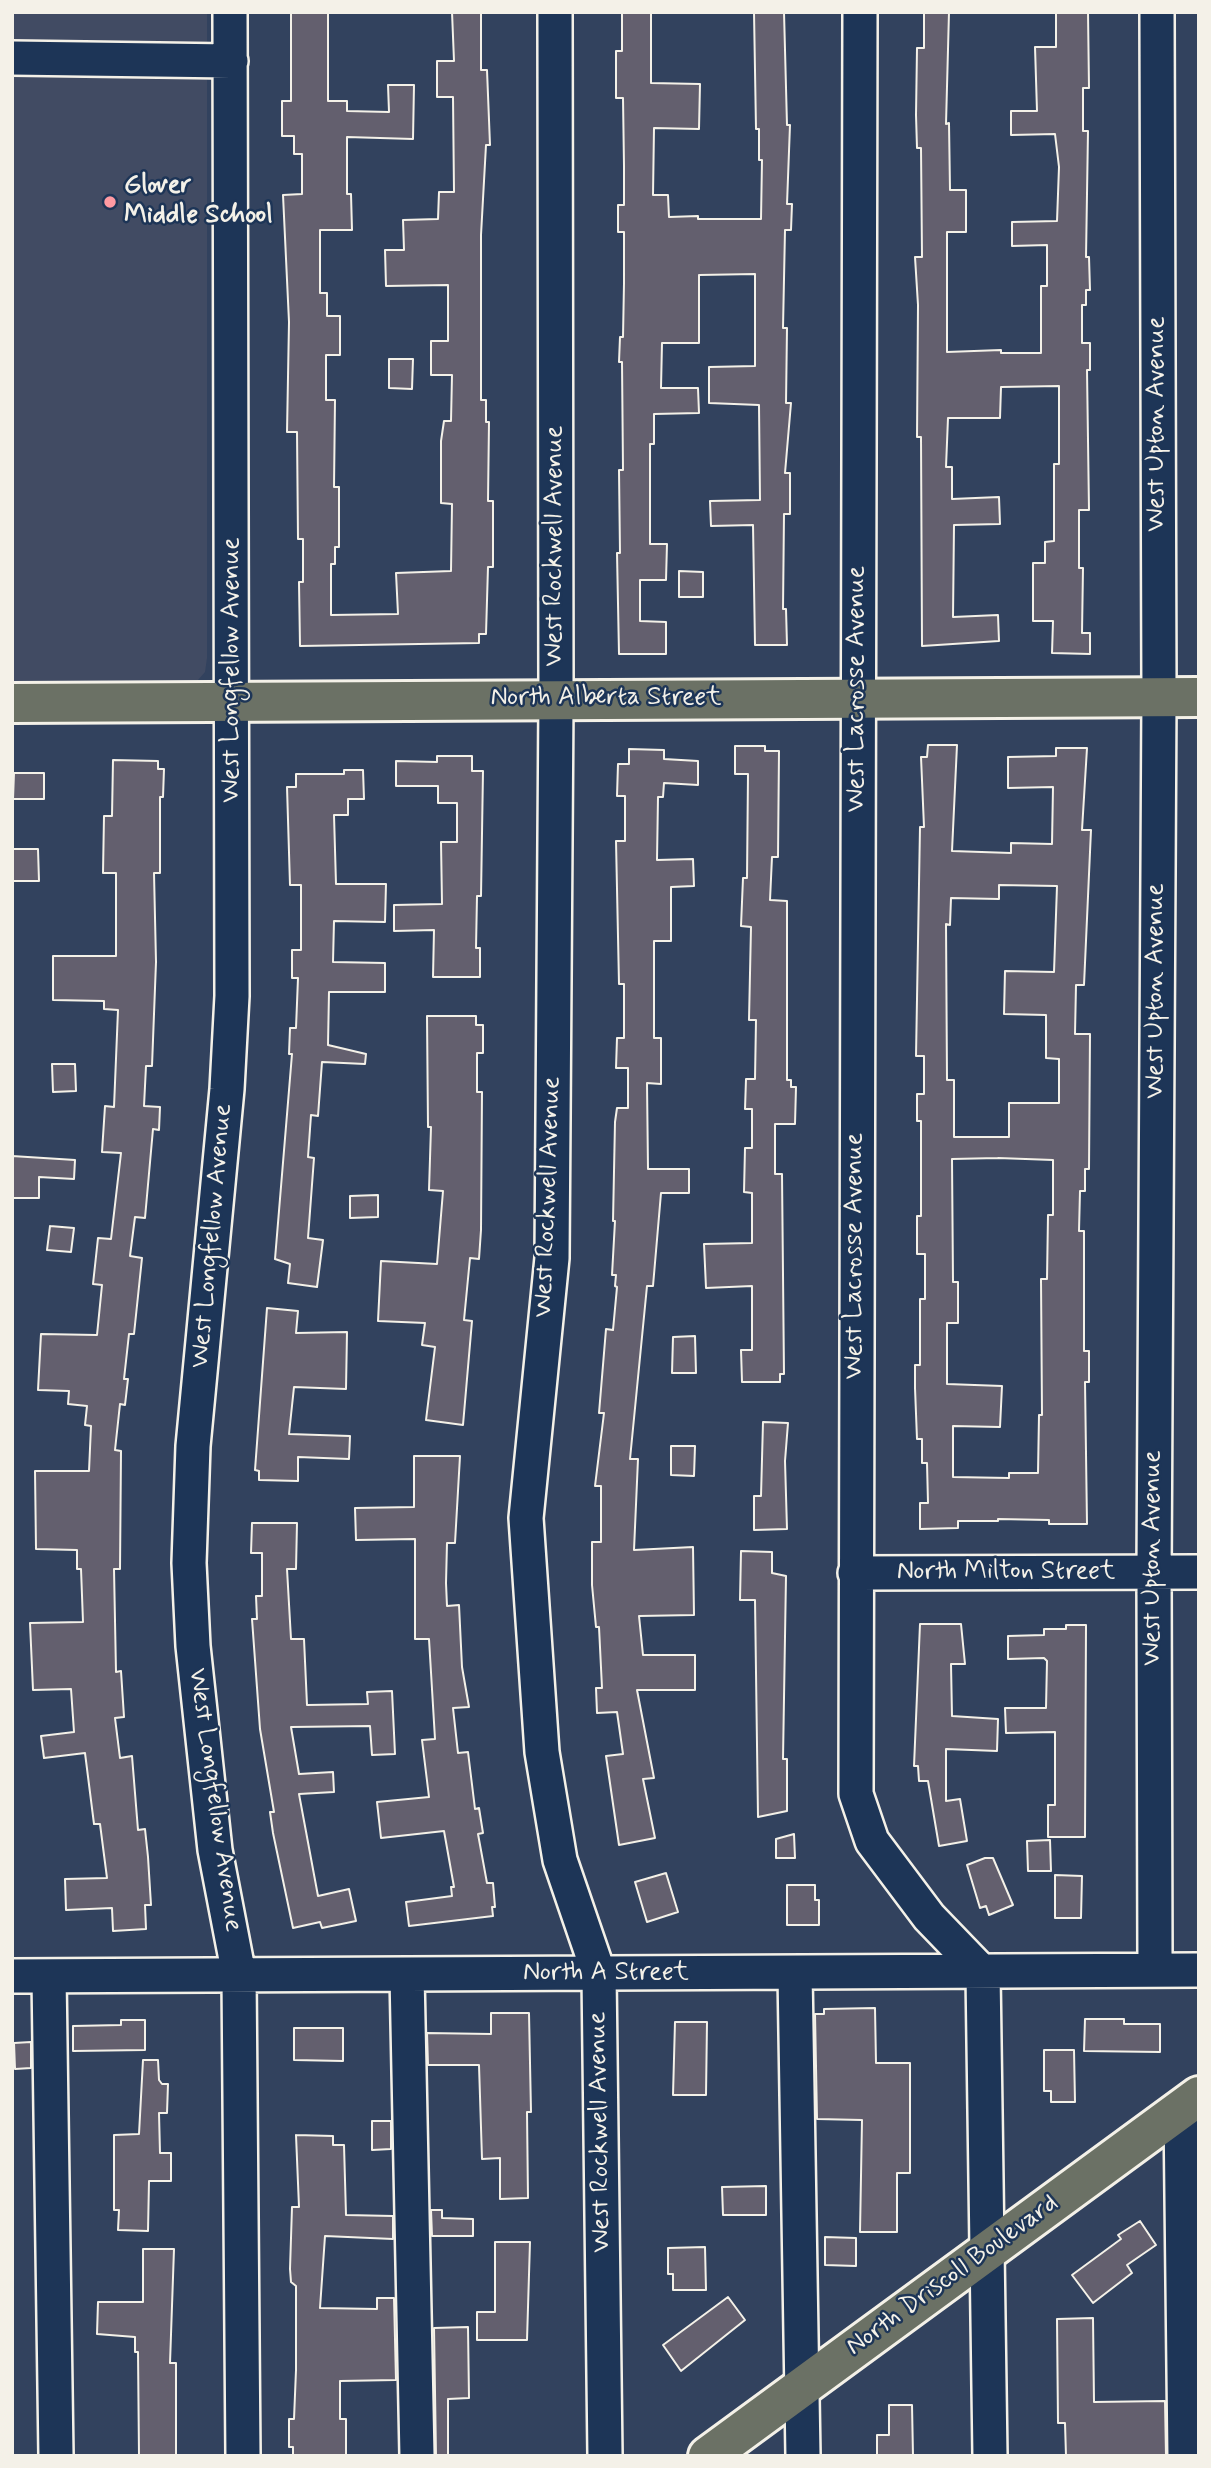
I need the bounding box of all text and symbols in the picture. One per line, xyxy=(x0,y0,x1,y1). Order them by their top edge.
place label: Glover Middle School xyxy=(124,171,273,232)
marker: Glover Middle School xyxy=(102,194,118,210)
street label: West Upton Avenue xyxy=(1142,316,1174,532)
street label: West Rockwell Avenue xyxy=(540,425,572,667)
street label: West Longfellow Avenue xyxy=(217,537,249,803)
street label: West Lacrosse Avenue xyxy=(842,566,874,812)
street label: North Alberta Street xyxy=(491,683,721,715)
street label: West Upton Avenue xyxy=(1141,883,1173,1099)
street label: West Rockwell Avenue xyxy=(529,1076,569,1318)
street label: West Longfellow Avenue xyxy=(186,1102,240,1370)
street label: West Lacrosse Avenue xyxy=(840,1133,872,1379)
street label: West Upton Avenue xyxy=(1138,1450,1170,1666)
street label: North Milton Street xyxy=(897,1557,1115,1589)
street label: West Longfellow Avenue xyxy=(180,1666,248,1934)
street label: North A Street xyxy=(523,1958,689,1990)
street label: West Rockwell Avenue xyxy=(583,2011,619,2253)
street label: North Driscoll Boulevard xyxy=(841,2189,1065,2363)

